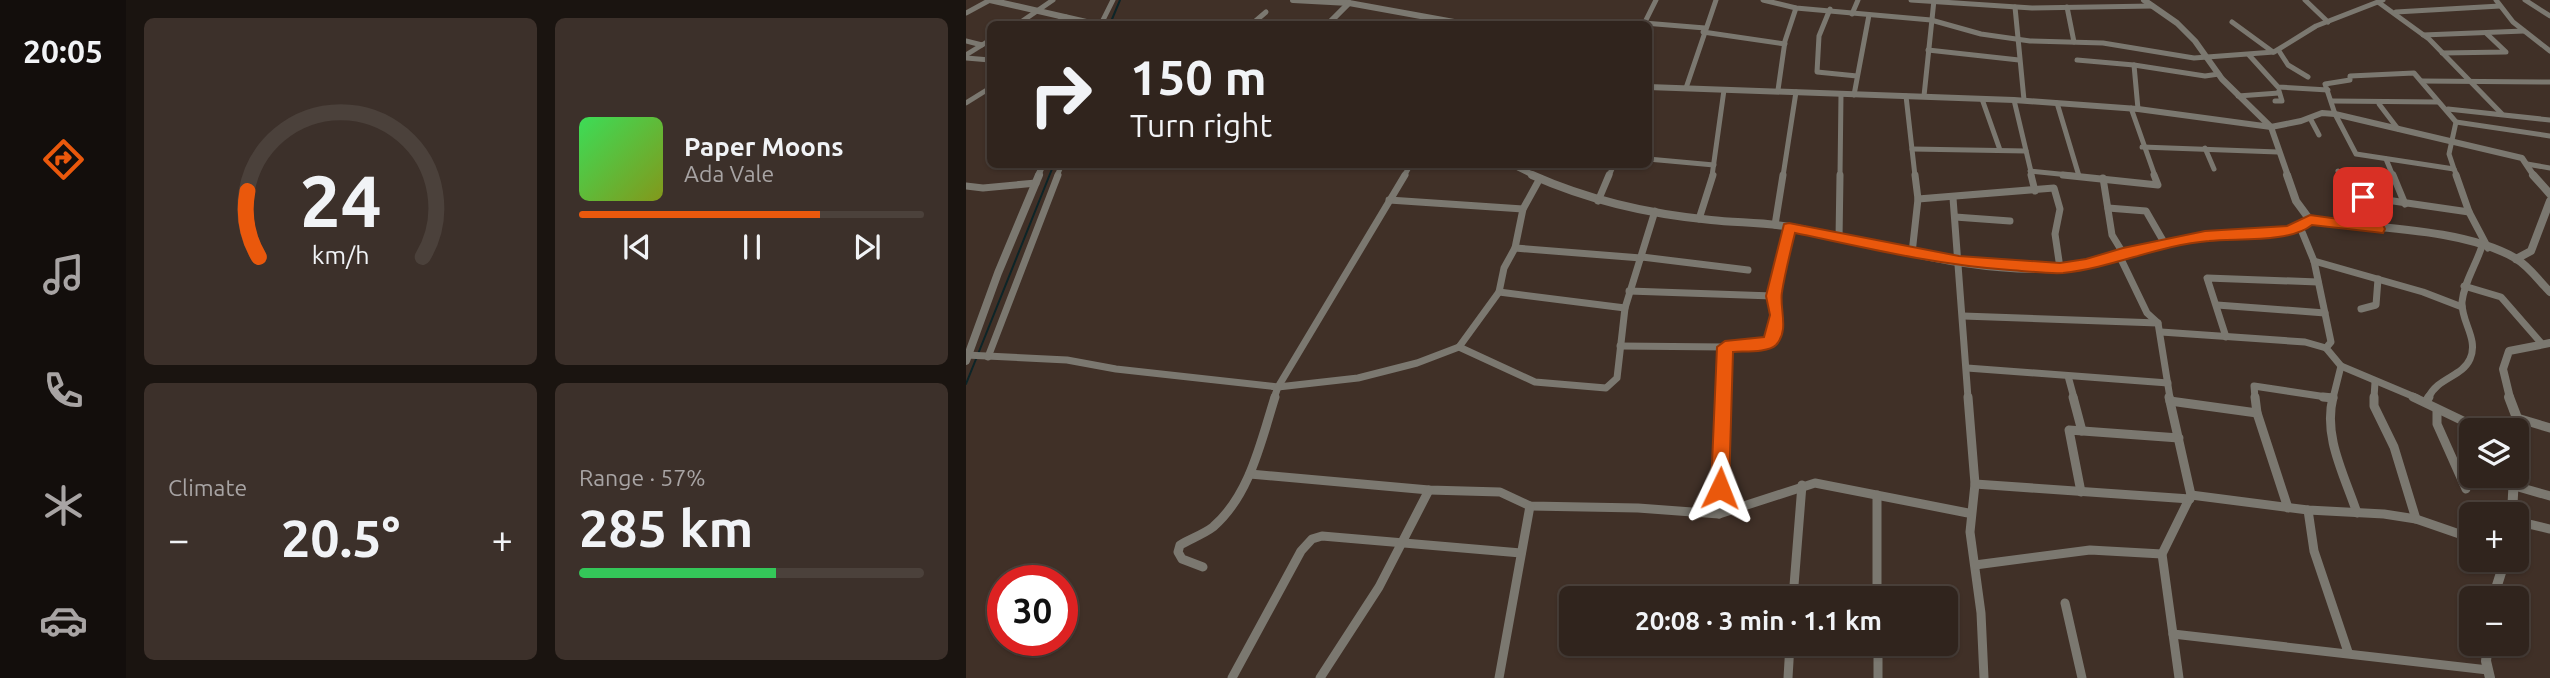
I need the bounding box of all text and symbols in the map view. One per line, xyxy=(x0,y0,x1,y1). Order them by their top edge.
text: 20:05 xyxy=(23,33,103,69)
icon: right xyxy=(1015,49,1106,140)
text: 150 m xyxy=(1130,49,1267,104)
text: Turn right xyxy=(1130,107,1272,143)
text: Paper Moons xyxy=(684,132,843,161)
icon: directions xyxy=(39,135,88,184)
text: 24 xyxy=(299,160,382,242)
text: Ada Vale xyxy=(684,161,774,186)
pin xyxy=(2333,167,2393,227)
icon: arrive xyxy=(2344,178,2382,216)
icon: previous xyxy=(618,228,656,266)
icon: pause xyxy=(733,228,771,266)
icon: next xyxy=(848,228,886,266)
text: km/h xyxy=(312,241,369,269)
icon: music xyxy=(39,250,88,299)
icon: phone xyxy=(39,366,88,415)
map controls xyxy=(2459,418,2529,656)
button: layers xyxy=(2459,418,2529,488)
position arrow xyxy=(1683,451,1757,525)
text: Range · 57% xyxy=(579,465,706,490)
text: Climate xyxy=(168,475,247,500)
icon: climate xyxy=(39,481,88,530)
text: 285 km xyxy=(579,499,753,557)
button: + xyxy=(2459,502,2529,572)
text: 20.5° xyxy=(281,509,400,567)
text: − xyxy=(168,518,189,560)
text: + xyxy=(492,518,513,560)
speed limit sign: 30 xyxy=(987,565,1078,656)
button: − xyxy=(2459,586,2529,656)
icon: car xyxy=(39,596,88,645)
text: 20:08 · 3 min · 1.1 km xyxy=(1635,606,1882,635)

